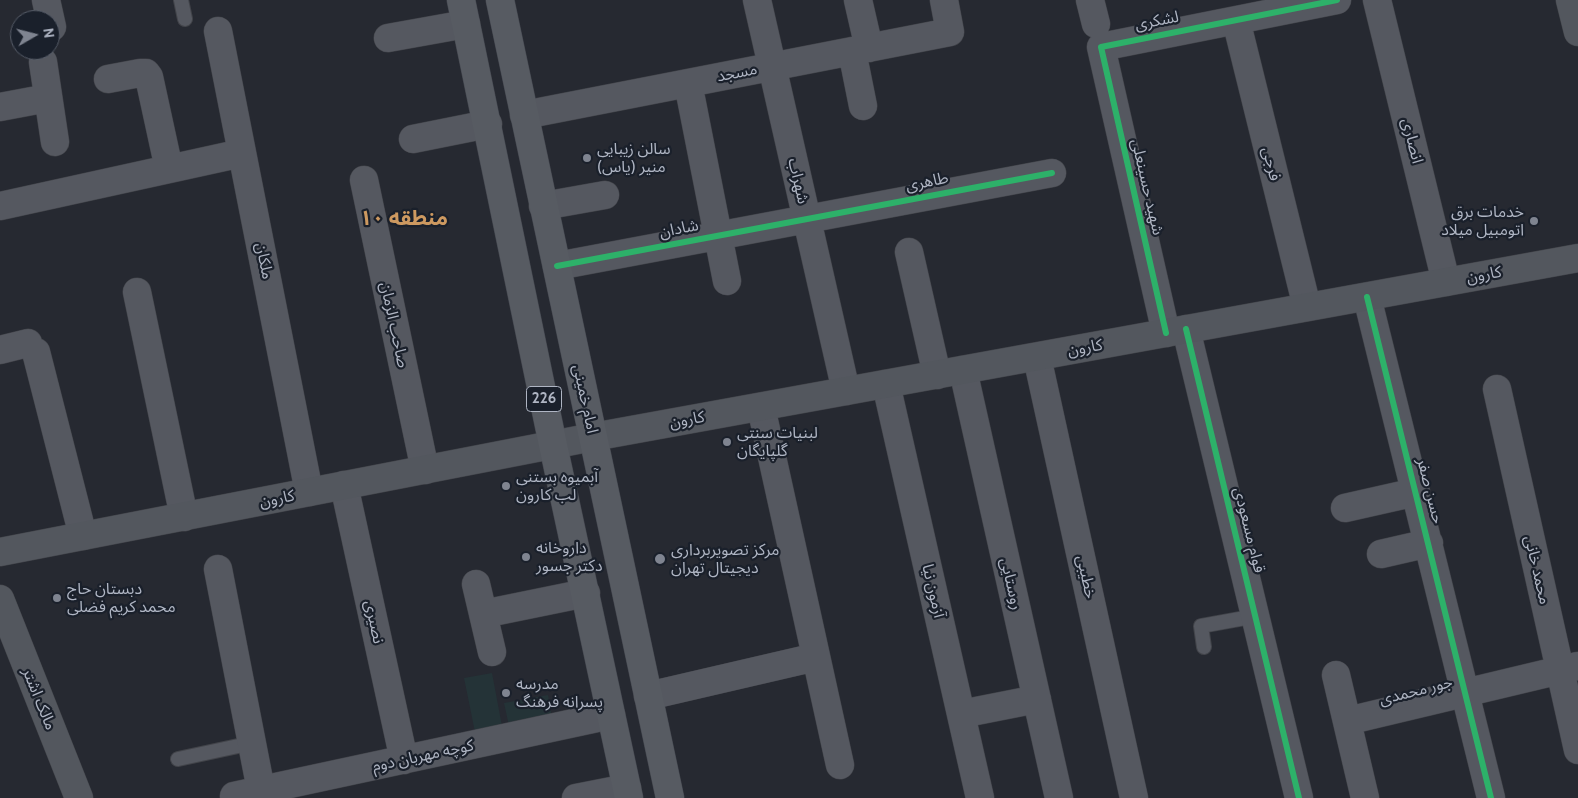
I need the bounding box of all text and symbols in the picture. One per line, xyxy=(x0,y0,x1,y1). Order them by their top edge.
street label: لشکری xyxy=(1133,7,1181,35)
north arrow xyxy=(10,10,60,60)
text: N xyxy=(39,27,58,39)
street label: مسجد xyxy=(715,60,759,86)
street label: انصاری xyxy=(1397,116,1427,166)
street label: شهید حسینعلی xyxy=(1127,137,1167,237)
place label: سالن زیبایی منیر (یاس) xyxy=(597,139,671,177)
street label: فرجی xyxy=(1258,145,1284,183)
marker: سالن زیبایی منیر (یاس) xyxy=(581,152,593,164)
street label: شهراب xyxy=(783,156,813,206)
street label: طاهری xyxy=(904,168,950,196)
place label: خدمات برق اتومبیل میلاد xyxy=(1441,202,1524,240)
district label: منطقه ۱۰ xyxy=(360,206,448,232)
marker: خدمات برق اتومبیل میلاد xyxy=(1528,215,1540,227)
street label: شادان xyxy=(658,216,700,242)
street label: ملکان xyxy=(251,241,277,281)
street label: کارون xyxy=(1465,262,1503,288)
street label: صاحب الزمان xyxy=(376,280,412,370)
street label: کارون xyxy=(1066,335,1104,361)
street label: امام خمینی xyxy=(568,363,602,435)
road number: 226 xyxy=(526,386,562,412)
street label: کارون xyxy=(668,407,706,433)
place label: لبنیات سنتی گلپایگان xyxy=(737,423,818,461)
marker: لبنیات سنتی گلپایگان xyxy=(721,436,733,448)
street label: حسن صفر xyxy=(1413,456,1447,526)
place label: آبمیوه بستنی لب کارون xyxy=(516,467,598,505)
marker: آبمیوه بستنی لب کارون xyxy=(500,480,512,492)
street label: قوام مسعودی xyxy=(1229,485,1269,575)
street label: کارون xyxy=(258,486,296,512)
street label: محمد خانی xyxy=(1520,534,1554,606)
place label: داروخانه دکتر جسور xyxy=(536,538,603,576)
place label: مرکز تصویربرداری دیجیتال تهران xyxy=(671,540,779,578)
marker: داروخانه دکتر جسور xyxy=(520,551,532,563)
marker: مرکز تصویربرداری دیجیتال تهران xyxy=(653,552,667,566)
street label: خطیبی xyxy=(1072,553,1100,601)
street label: روستایی xyxy=(996,556,1026,612)
street label: آزمون نیا xyxy=(918,562,948,620)
place label: دبستان حاج محمد کریم فضلی xyxy=(67,579,176,617)
marker: دبستان حاج محمد کریم فضلی xyxy=(51,592,63,604)
street label: نصیری xyxy=(360,599,388,645)
street label: مالک اشتر xyxy=(18,665,60,733)
street label: جور محمدی xyxy=(1377,673,1455,709)
place label: مدرسه پسرانه فرهنگ xyxy=(516,674,603,712)
marker: مدرسه پسرانه فرهنگ xyxy=(500,687,512,699)
street label: کوچه مهربان دوم xyxy=(370,736,476,776)

